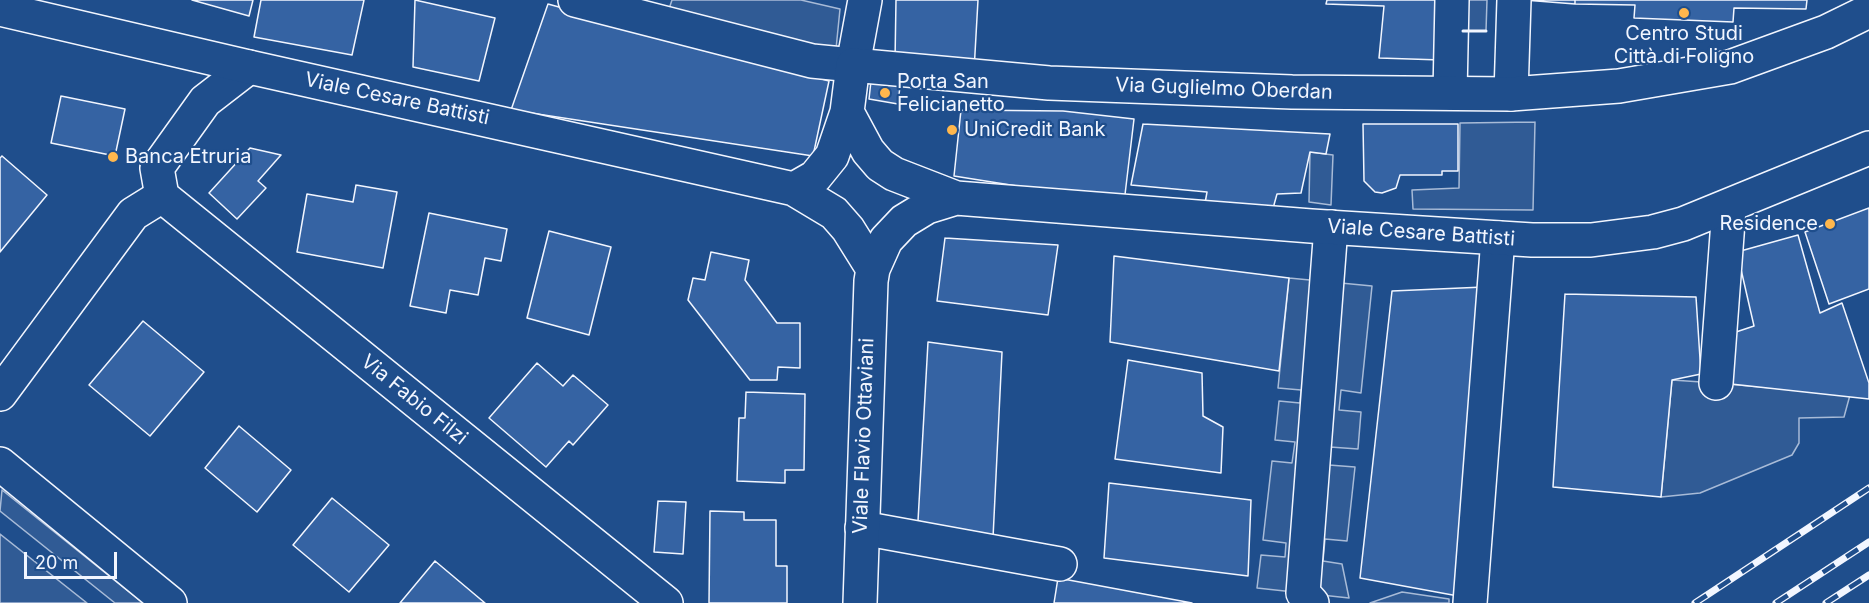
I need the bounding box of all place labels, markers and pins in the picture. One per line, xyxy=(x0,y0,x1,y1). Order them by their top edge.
marker: Centro Studi Città di Foligno xyxy=(1677,6,1691,20)
place label: Centro Studi Città di Foligno xyxy=(1614,22,1754,69)
place label: Porta San Felicianetto xyxy=(897,70,1005,117)
marker: Porta San Felicianetto xyxy=(878,86,892,100)
place label: UniCredit Bank xyxy=(964,118,1105,142)
marker: UniCredit Bank xyxy=(945,123,959,137)
place label: Banca Etruria xyxy=(125,145,251,169)
marker: Banca Etruria xyxy=(106,150,120,164)
place label: Residence xyxy=(1720,212,1818,236)
marker: Residence xyxy=(1823,217,1837,231)

